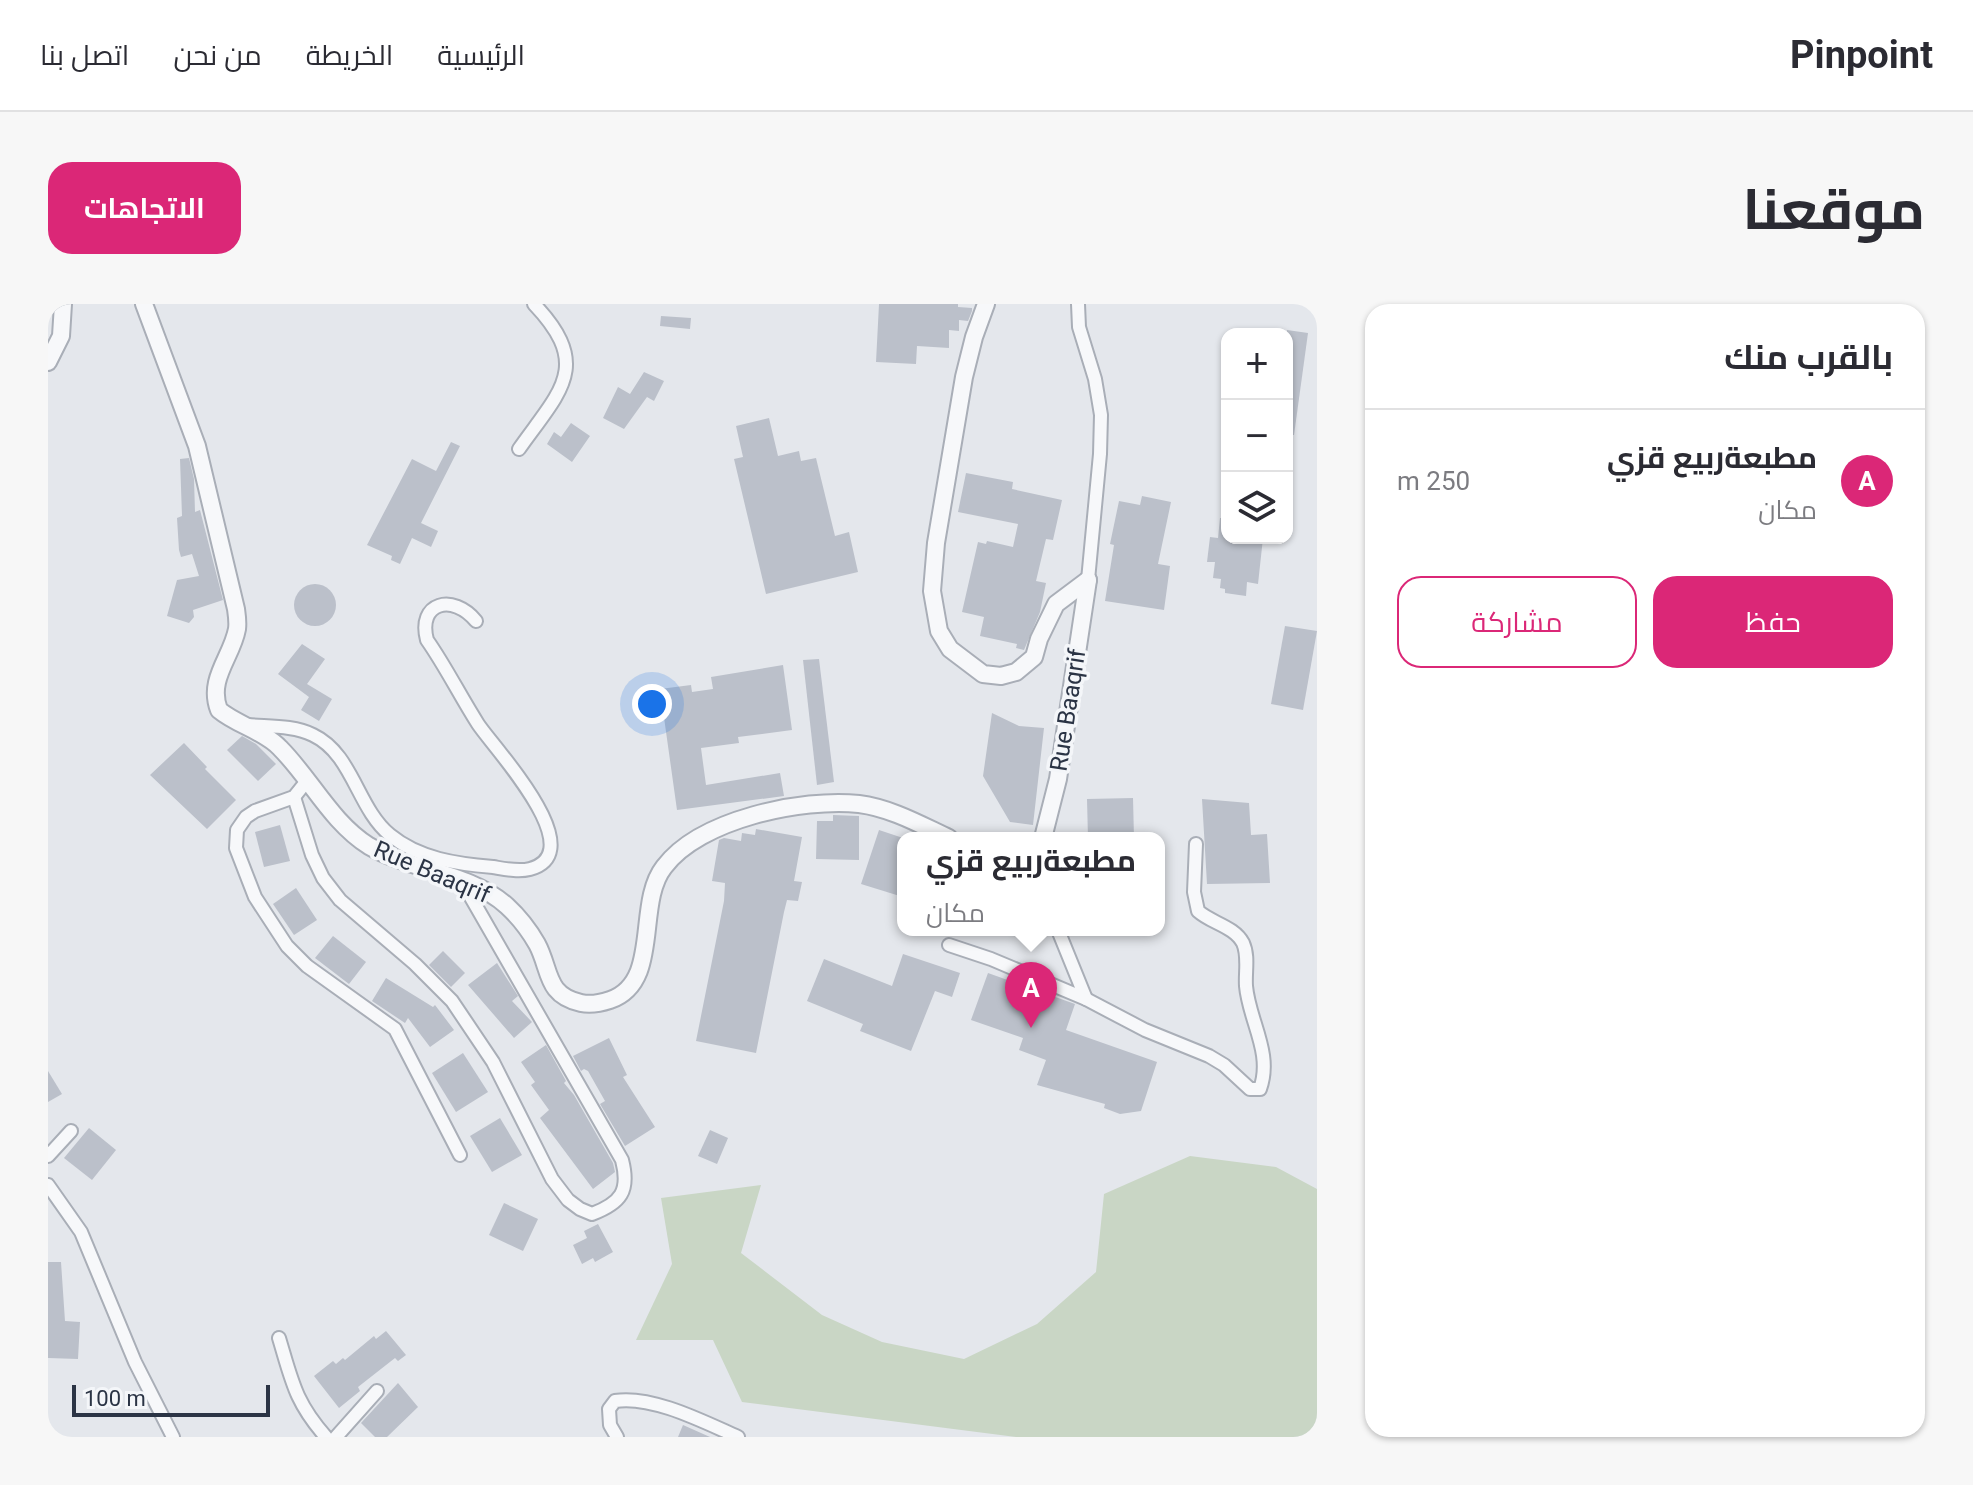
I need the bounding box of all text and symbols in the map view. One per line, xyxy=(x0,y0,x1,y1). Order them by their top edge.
text: Pinpoint xyxy=(1790,33,1933,77)
text: اتصل بنا xyxy=(40,39,129,72)
text: من نحن xyxy=(173,39,262,72)
text: الخريطة xyxy=(306,39,393,72)
text: الرئيسية xyxy=(437,39,525,72)
button: الاتجاهات xyxy=(48,162,241,254)
text: موقعنا xyxy=(1742,177,1925,243)
map controls xyxy=(1221,328,1293,544)
button: + xyxy=(1221,328,1293,400)
text: بالقرب منك xyxy=(1724,337,1893,377)
button: − xyxy=(1221,400,1293,472)
text: مطبعةربيع قزي xyxy=(1607,440,1817,475)
text: 250 m xyxy=(1397,466,1470,496)
text: A xyxy=(1858,466,1876,496)
button: layers xyxy=(1221,472,1293,544)
text: مكان xyxy=(1758,495,1817,525)
button: مشاركة xyxy=(1397,576,1637,668)
button: حفظ xyxy=(1653,576,1893,668)
street label: Rue Baaqrif xyxy=(1044,646,1092,773)
your location xyxy=(632,684,672,724)
popup xyxy=(897,832,1165,936)
street label: Rue Baaqrif xyxy=(370,835,495,909)
text: مطبعةربيع قزي xyxy=(926,843,1136,878)
text: مكان xyxy=(926,898,985,928)
pin: A xyxy=(1005,962,1057,1028)
scale bar xyxy=(72,1381,270,1417)
text: 100 m xyxy=(84,1386,146,1411)

